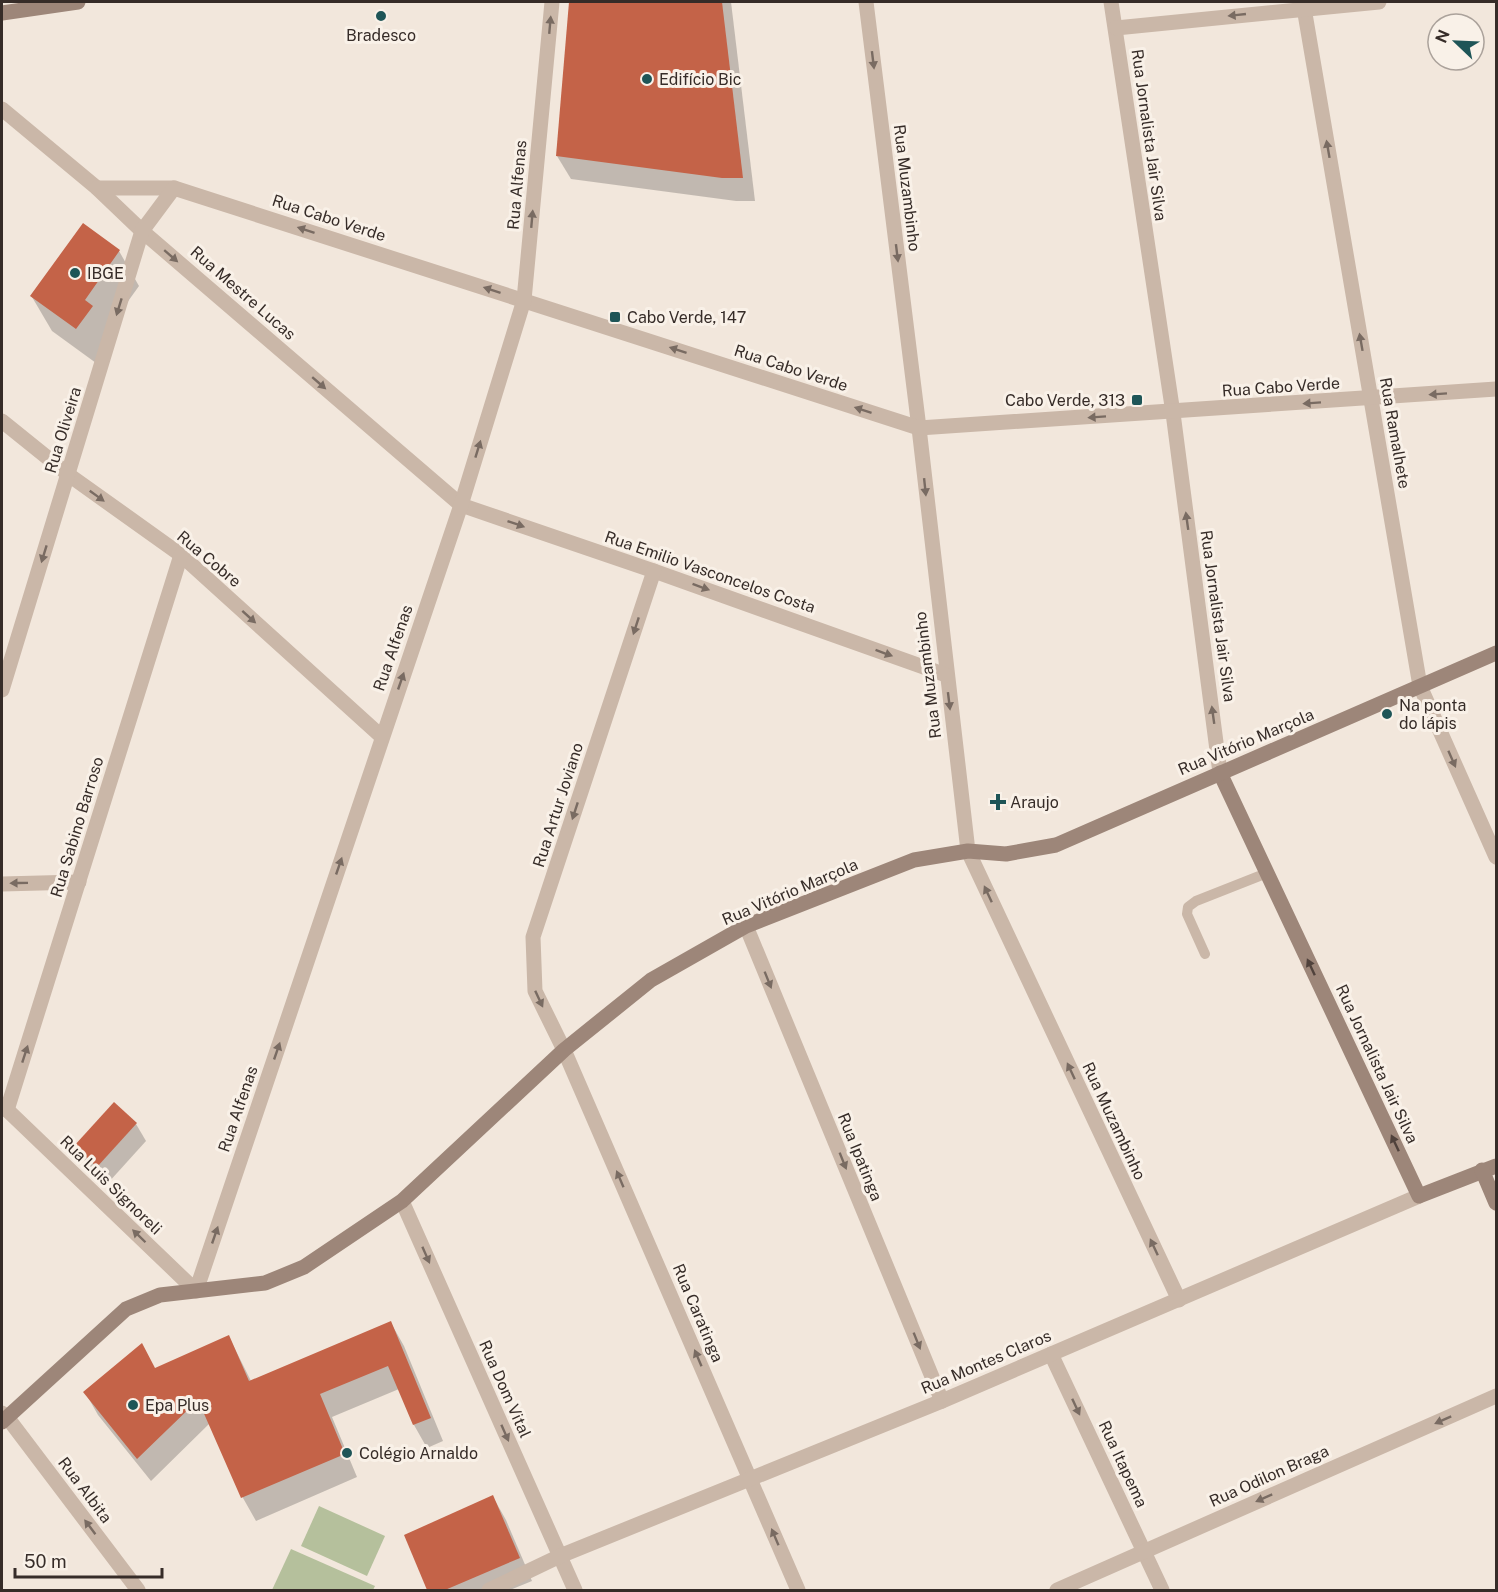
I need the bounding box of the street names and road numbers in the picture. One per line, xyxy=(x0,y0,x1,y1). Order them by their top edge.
street label: Rua Jornalista Jair Silva xyxy=(1128,48,1170,222)
street label: Rua Muzambinho xyxy=(890,123,924,253)
street label: Rua Alfenas xyxy=(504,139,530,231)
street label: Rua Cabo Verde xyxy=(270,191,388,245)
street label: Rua Mestre Lucas xyxy=(187,242,299,344)
street label: Rua Cabo Verde xyxy=(732,341,850,395)
street label: Rua Cabo Verde xyxy=(1221,373,1341,401)
street label: Rua Ramalhete xyxy=(1376,376,1414,490)
street label: Rua Oliveira xyxy=(41,385,85,475)
street label: Rua Cobre xyxy=(173,527,245,591)
street label: Rua Emilio Vasconcelos Costa xyxy=(602,527,818,617)
street label: Rua Jornalista Jair Silva xyxy=(1197,529,1239,703)
street label: Rua Alfenas xyxy=(369,602,417,694)
street label: Rua Muzambinho xyxy=(911,610,945,740)
street label: Rua Vitório Marçola xyxy=(1175,705,1317,779)
street label: Rua Artur Joviano xyxy=(529,740,587,870)
street label: Rua Sabino Barroso xyxy=(47,754,107,900)
street label: Rua Vitório Marçola xyxy=(719,855,861,929)
street label: Rua Jornalista Jair Silva xyxy=(1332,982,1422,1146)
street label: Rua Muzambinho xyxy=(1078,1059,1150,1183)
street label: Rua Alfenas xyxy=(214,1063,262,1155)
street label: Rua Ipatinga xyxy=(834,1110,886,1204)
street label: Rua Luis Signoreli xyxy=(56,1132,166,1238)
street label: Rua Caratinga xyxy=(669,1261,727,1365)
street label: Rua Montes Claros xyxy=(918,1326,1054,1398)
street label: Rua Dom Vital xyxy=(475,1337,535,1441)
street label: Rua Itapema xyxy=(1095,1418,1151,1510)
street label: Rua Odilon Braga xyxy=(1206,1441,1332,1511)
street label: Rua Albita xyxy=(54,1453,116,1527)

